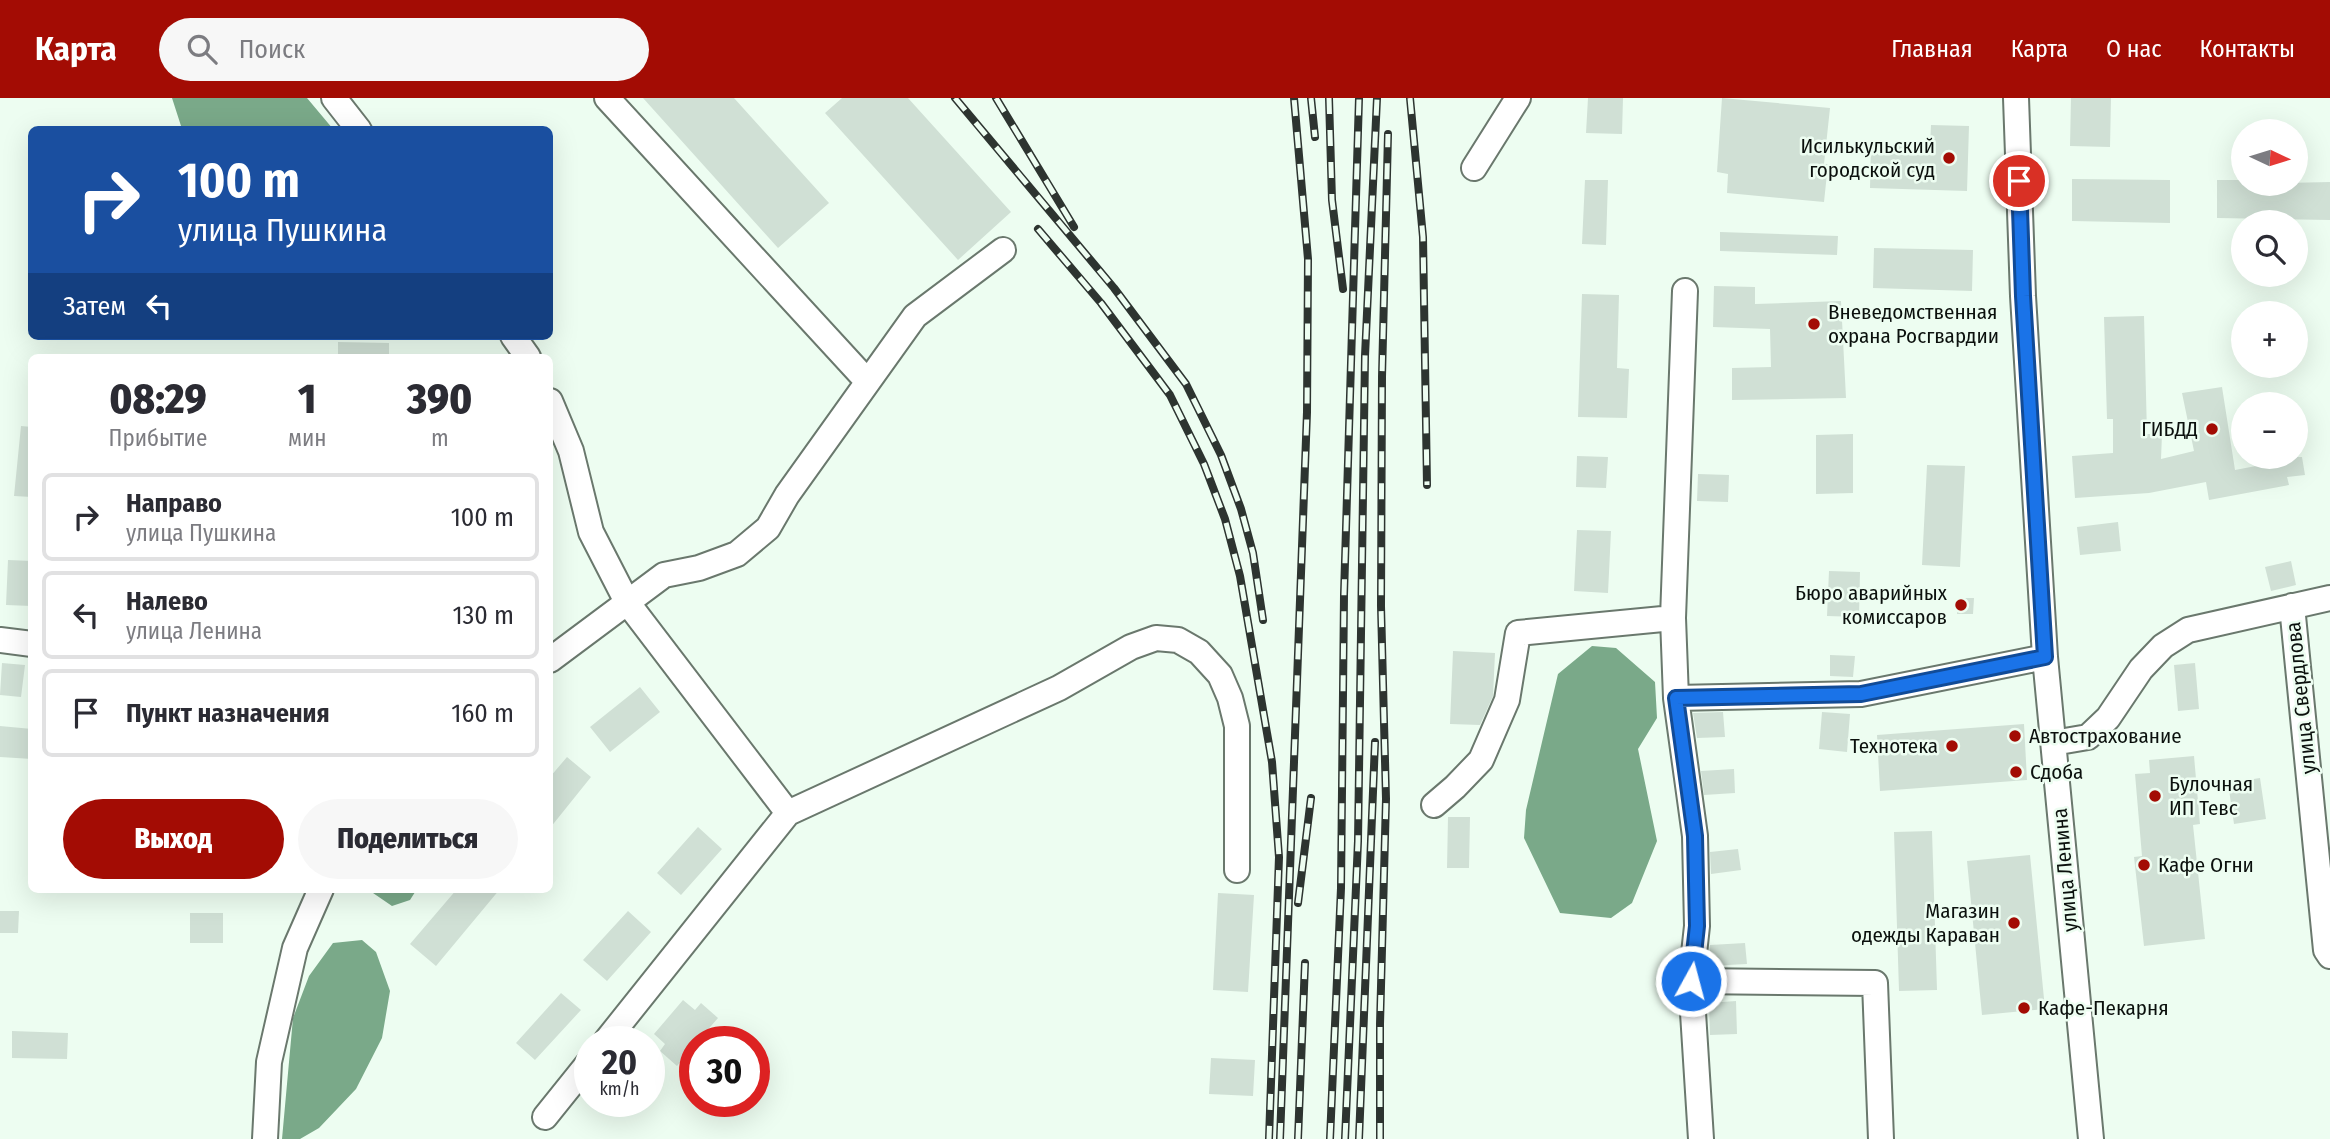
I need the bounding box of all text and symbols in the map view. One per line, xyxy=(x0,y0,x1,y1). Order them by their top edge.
search box xyxy=(159,18,649,81)
text: Карта xyxy=(35,29,117,69)
icon: search xyxy=(183,30,221,68)
text: Поиск xyxy=(239,34,305,65)
text: Главная xyxy=(1891,35,1973,63)
text: Карта xyxy=(2011,35,2068,63)
text: О нас xyxy=(2106,35,2161,63)
text: Контакты xyxy=(2199,35,2295,63)
north arrow xyxy=(2231,119,2308,196)
map controls xyxy=(2231,119,2308,469)
place label: Исилькульский городской суд xyxy=(1801,133,1935,183)
marker: Исилькульский городской суд xyxy=(1941,150,1957,166)
text: 100 m xyxy=(178,151,300,210)
pin xyxy=(1989,151,2049,211)
icon: right xyxy=(63,154,154,245)
icon: arrive xyxy=(2000,162,2038,200)
button: search xyxy=(2231,210,2308,287)
text: улица Пушкина xyxy=(178,211,387,249)
icon: left xyxy=(140,287,178,325)
text: Затем xyxy=(63,291,126,322)
place label: Вневедомственная охрана Росгвардии xyxy=(1828,299,1999,349)
button: + xyxy=(2231,301,2308,378)
marker: Вневедомственная охрана Росгвардии xyxy=(1806,316,1822,332)
text: 08:29 xyxy=(109,374,207,424)
text: 1 xyxy=(298,374,316,424)
text: 390 xyxy=(407,374,472,424)
button: − xyxy=(2231,392,2308,469)
place label: ГИБДД xyxy=(2141,416,2198,442)
marker: ГИБДД xyxy=(2204,421,2220,437)
text: Прибытие xyxy=(109,424,207,452)
text: мин xyxy=(288,424,327,452)
text: m xyxy=(431,424,449,452)
text: Направо xyxy=(126,488,222,519)
icon: right xyxy=(67,498,105,536)
text: 100 m xyxy=(451,502,514,533)
text: улица Пушкина xyxy=(126,519,276,547)
place label: Бюро аварийных комиссаров xyxy=(1795,580,1948,630)
text: Налево xyxy=(126,586,208,617)
icon: left xyxy=(67,596,105,634)
marker: Бюро аварийных комиссаров xyxy=(1953,597,1969,613)
text: 130 m xyxy=(452,600,514,631)
text: улица Ленина xyxy=(126,617,262,645)
street label: улица Свердлова xyxy=(2280,621,2322,775)
icon: arrive xyxy=(67,694,105,732)
text: Пункт назначения xyxy=(126,698,330,729)
text: 160 m xyxy=(451,698,514,729)
place label: Автострахование xyxy=(2029,723,2182,749)
marker: Автострахование xyxy=(2007,728,2023,744)
place label: Технотека xyxy=(1850,733,1938,759)
marker: Технотека xyxy=(1944,738,1960,754)
place label: Сдоба xyxy=(2030,759,2083,785)
marker: Сдоба xyxy=(2008,764,2024,780)
place label: Булочная ИП Тевс xyxy=(2169,771,2253,821)
marker: Булочная ИП Тевс xyxy=(2147,788,2163,804)
button: Выход xyxy=(63,799,284,879)
button: Поделиться xyxy=(298,799,518,879)
street label: улица Ленина xyxy=(2047,807,2083,933)
place label: Кафе Огни xyxy=(2158,852,2254,878)
marker: Кафе Огни xyxy=(2136,857,2152,873)
place label: Магазин одежды Караван xyxy=(1851,898,2000,948)
marker: Магазин одежды Караван xyxy=(2006,915,2022,931)
position arrow xyxy=(1654,944,1728,1018)
place label: Кафе-Пекарня xyxy=(2038,995,2169,1021)
marker: Кафе-Пекарня xyxy=(2016,1000,2032,1016)
speed limit sign: 30 xyxy=(679,1026,770,1117)
text: 20 xyxy=(602,1041,637,1083)
text: km/h xyxy=(599,1078,640,1100)

